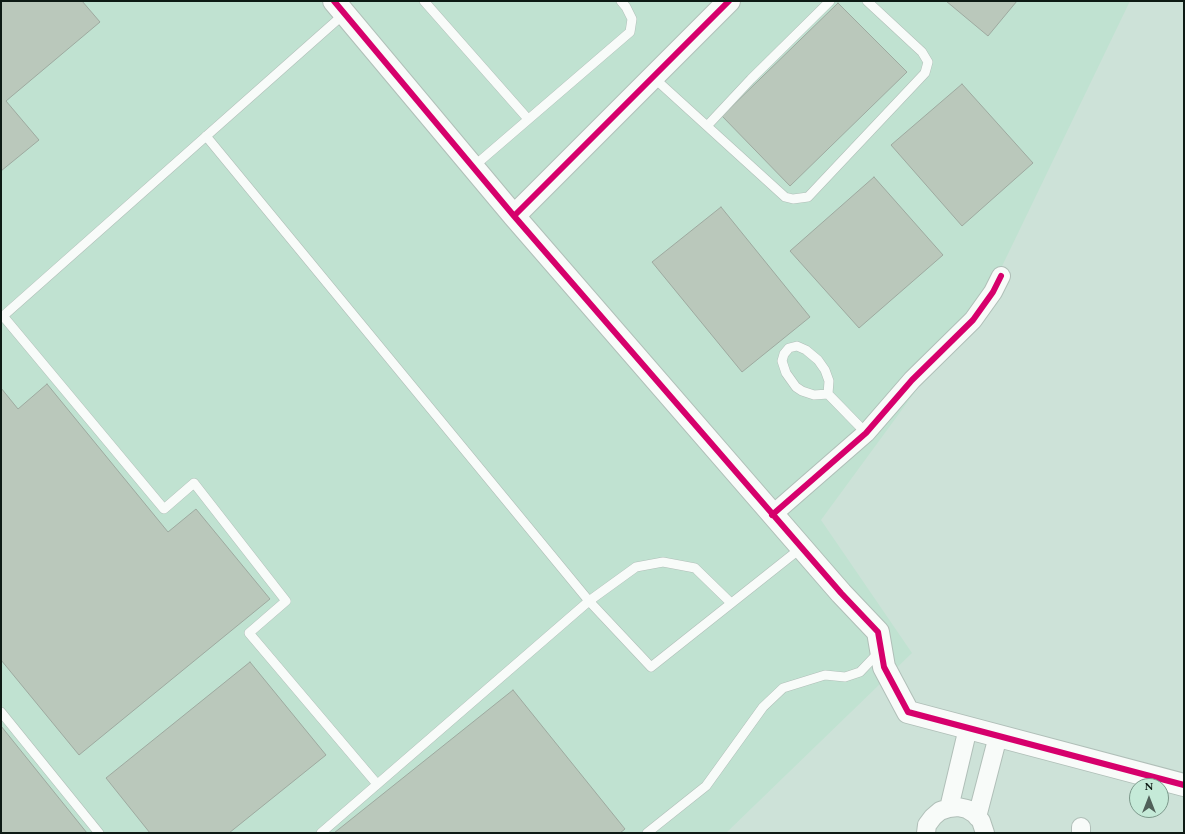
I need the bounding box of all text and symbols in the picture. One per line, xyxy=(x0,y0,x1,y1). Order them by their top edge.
north arrow xyxy=(1129,778,1169,818)
text: N xyxy=(1145,778,1153,795)

